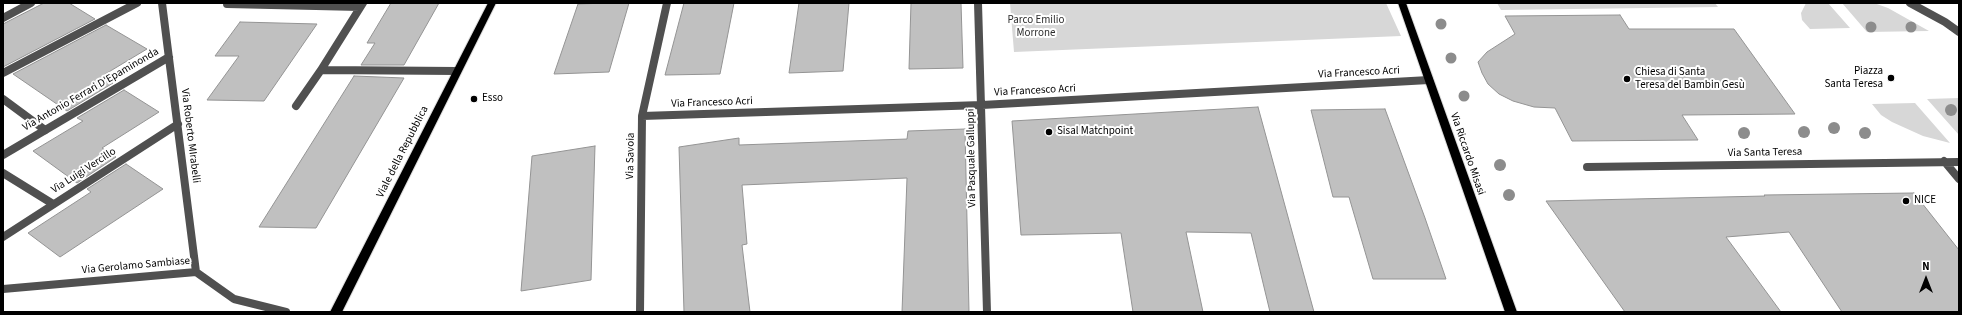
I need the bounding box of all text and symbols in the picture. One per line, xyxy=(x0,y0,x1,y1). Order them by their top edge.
park label: Parco Emilio Morrone xyxy=(1007,14,1065,40)
street label: Via Antonio Ferrari D'Epaminonda xyxy=(21,45,161,135)
street label: Via Francesco Acri xyxy=(1318,64,1400,82)
place label: Piazza Santa Teresa xyxy=(1824,65,1883,91)
place label: Chiesa di Santa Teresa del Bambin Gesù xyxy=(1635,66,1745,92)
marker: Piazza Santa Teresa xyxy=(1886,73,1896,83)
marker: Chiesa di Santa Teresa del Bambin Gesù xyxy=(1622,74,1632,84)
street label: Via Francesco Acri xyxy=(994,82,1076,100)
street label: Via Roberto MIrabelli xyxy=(178,88,202,184)
place label: Esso xyxy=(482,92,503,106)
marker: Esso xyxy=(469,94,479,104)
street label: Via Francesco Acri xyxy=(671,95,753,111)
street label: Viale della Repubblica xyxy=(374,104,432,200)
street label: Via Pasquale Galluppi xyxy=(965,108,979,208)
street label: Via Riccardo Misasi xyxy=(1447,111,1487,197)
place label: Sisal Matchpoint xyxy=(1057,125,1133,139)
marker: Sisal Matchpoint xyxy=(1044,127,1054,137)
street label: Via Savoia xyxy=(624,132,638,180)
street label: Via Luigi Vercillo xyxy=(49,145,119,197)
street label: Via Santa Teresa xyxy=(1728,146,1802,160)
place label: NICE xyxy=(1914,194,1936,208)
marker: NICE xyxy=(1901,196,1911,206)
street label: Via Gerolamo Sambiase xyxy=(81,255,191,277)
north arrow xyxy=(1906,259,1946,299)
text: N xyxy=(1922,259,1930,274)

